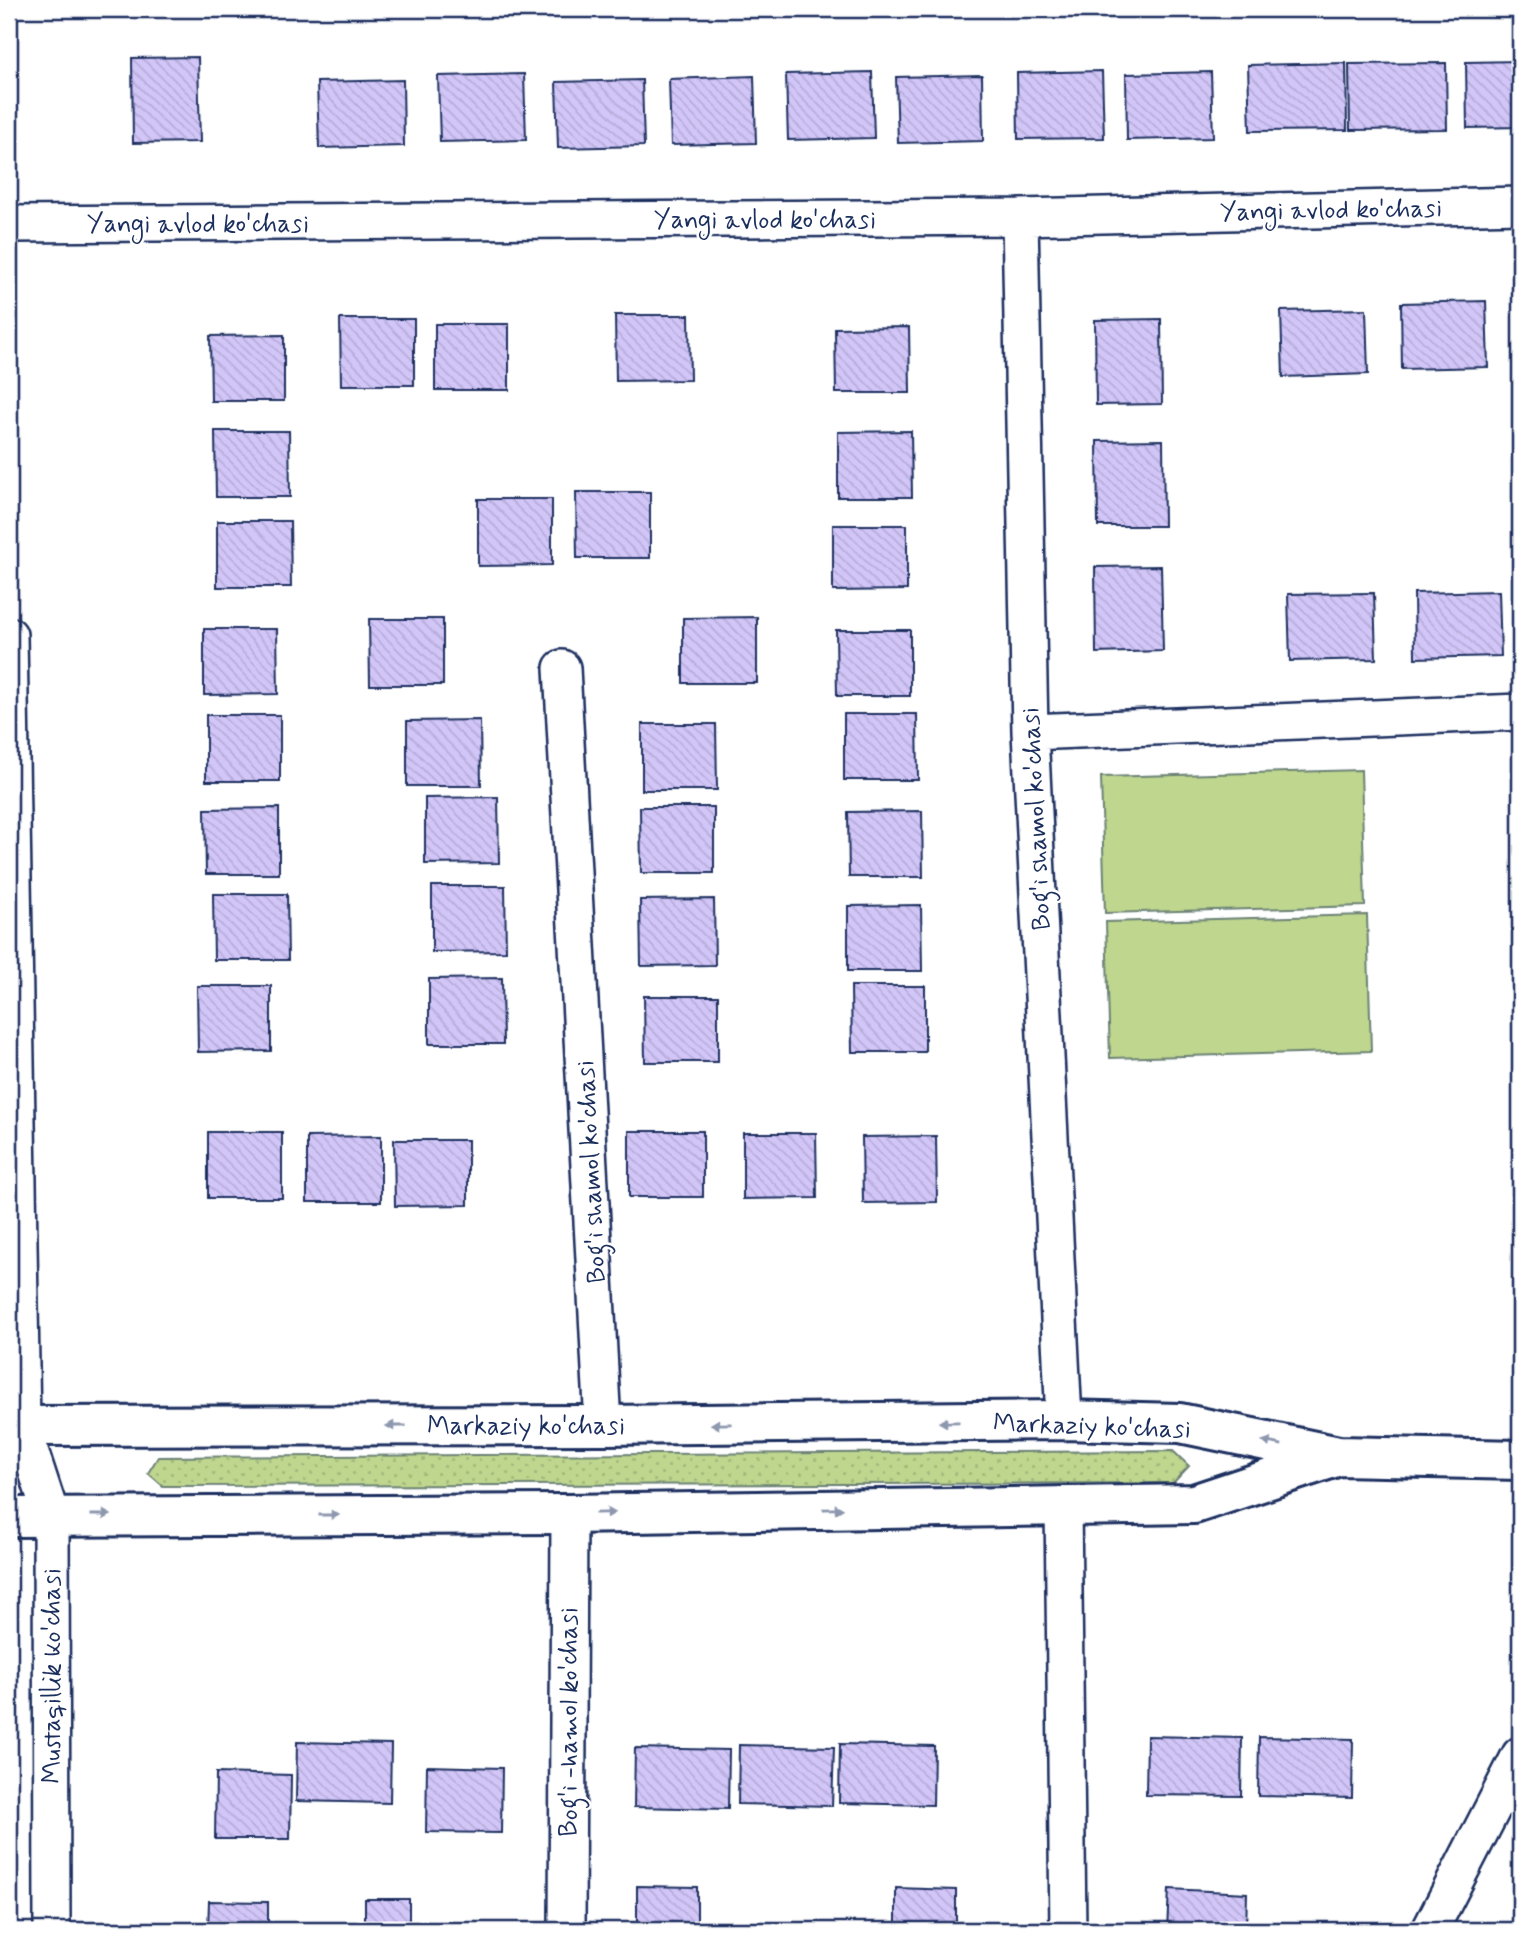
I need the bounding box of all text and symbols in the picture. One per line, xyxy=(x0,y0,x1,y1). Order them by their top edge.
street label: Yangi avlod ko'chasi xyxy=(1220,192,1443,232)
street label: Yangi avlod ko'chasi xyxy=(654,204,876,240)
street label: Yangi avlod ko'chasi xyxy=(87,208,309,244)
street label: Bog'i shamol ko'chasi xyxy=(1014,706,1063,931)
street label: Bog'i shamol ko'chasi xyxy=(569,1059,618,1284)
street label: Markaziy ko'chasi xyxy=(992,1407,1192,1447)
street label: Markaziy ko'chasi xyxy=(427,1410,625,1444)
one-way arrow xyxy=(938,1416,960,1428)
one-way arrow xyxy=(710,1418,732,1430)
one-way arrow xyxy=(385,1420,407,1432)
one-way arrow xyxy=(1261,1437,1283,1448)
one-way arrow xyxy=(822,1503,844,1515)
one-way arrow xyxy=(595,1507,617,1519)
one-way arrow xyxy=(91,1509,113,1521)
one-way arrow xyxy=(318,1509,340,1521)
street label: Mustaqillik ko'chasi xyxy=(36,1568,70,1784)
street label: Bog'i -hamol ko'chasi xyxy=(553,1607,590,1837)

